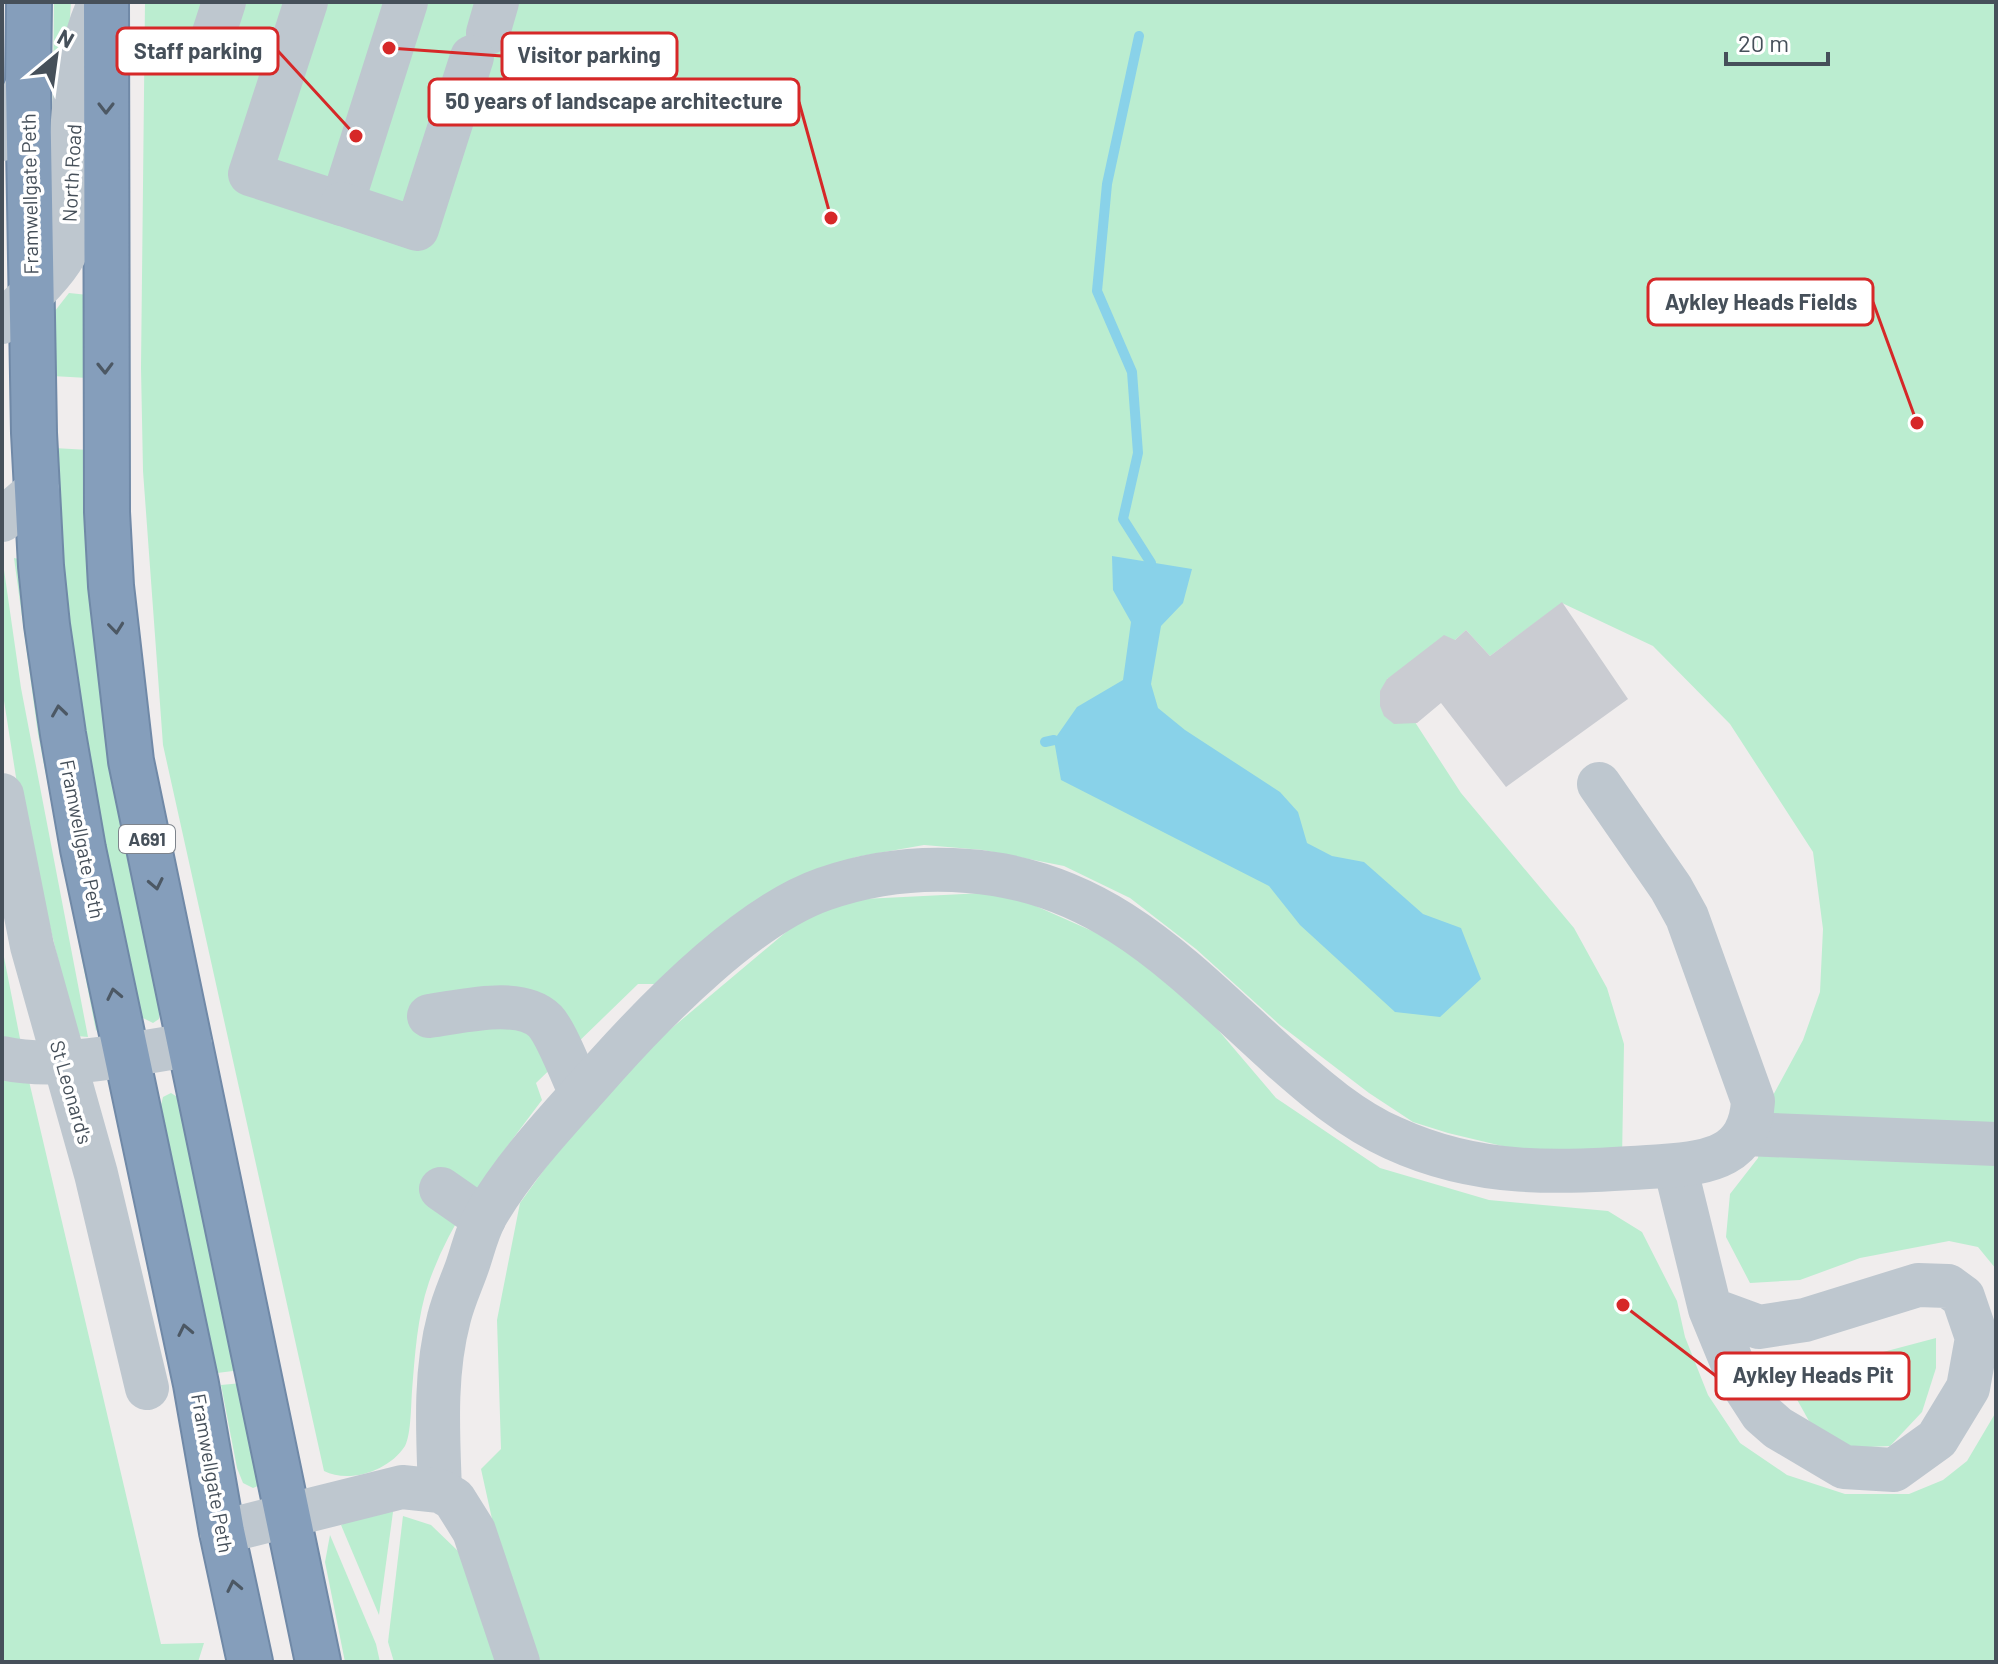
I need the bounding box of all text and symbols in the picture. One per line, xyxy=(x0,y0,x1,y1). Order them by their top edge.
north arrow xyxy=(16,16,96,96)
scale bar xyxy=(1726,16,1828,66)
text: N xyxy=(53,23,79,53)
callout: Staff parking xyxy=(117,28,278,74)
text: 20 m xyxy=(1738,28,1789,57)
callout: Visitor parking xyxy=(502,33,677,79)
text: Staff parking xyxy=(134,37,262,63)
text: Visitor parking xyxy=(517,41,661,67)
callout: 50 years of landscape architecture xyxy=(429,79,799,125)
text: 50 years of landscape architecture xyxy=(445,87,783,113)
one-way arrow xyxy=(97,102,115,115)
street label: Framwellgate Peth xyxy=(16,113,42,275)
street label: North Road xyxy=(56,123,86,223)
callout: Aykley Heads Fields xyxy=(1648,279,1873,325)
text: Aykley Heads Fields xyxy=(1665,288,1857,314)
one-way arrow xyxy=(97,362,114,375)
one-way arrow xyxy=(107,622,124,635)
one-way arrow xyxy=(51,704,68,718)
street label: Framwellgate Peth xyxy=(56,757,110,921)
road number: A691 xyxy=(119,825,175,853)
one-way arrow xyxy=(146,878,163,891)
one-way arrow xyxy=(106,987,123,1001)
street label: St Leonard's xyxy=(46,1037,98,1147)
one-way arrow xyxy=(177,1324,194,1338)
callout: Aykley Heads Pit xyxy=(1716,1353,1909,1399)
text: Aykley Heads Pit xyxy=(1733,1361,1894,1387)
street label: Framwellgate Peth xyxy=(187,1391,239,1555)
one-way arrow xyxy=(226,1579,243,1593)

